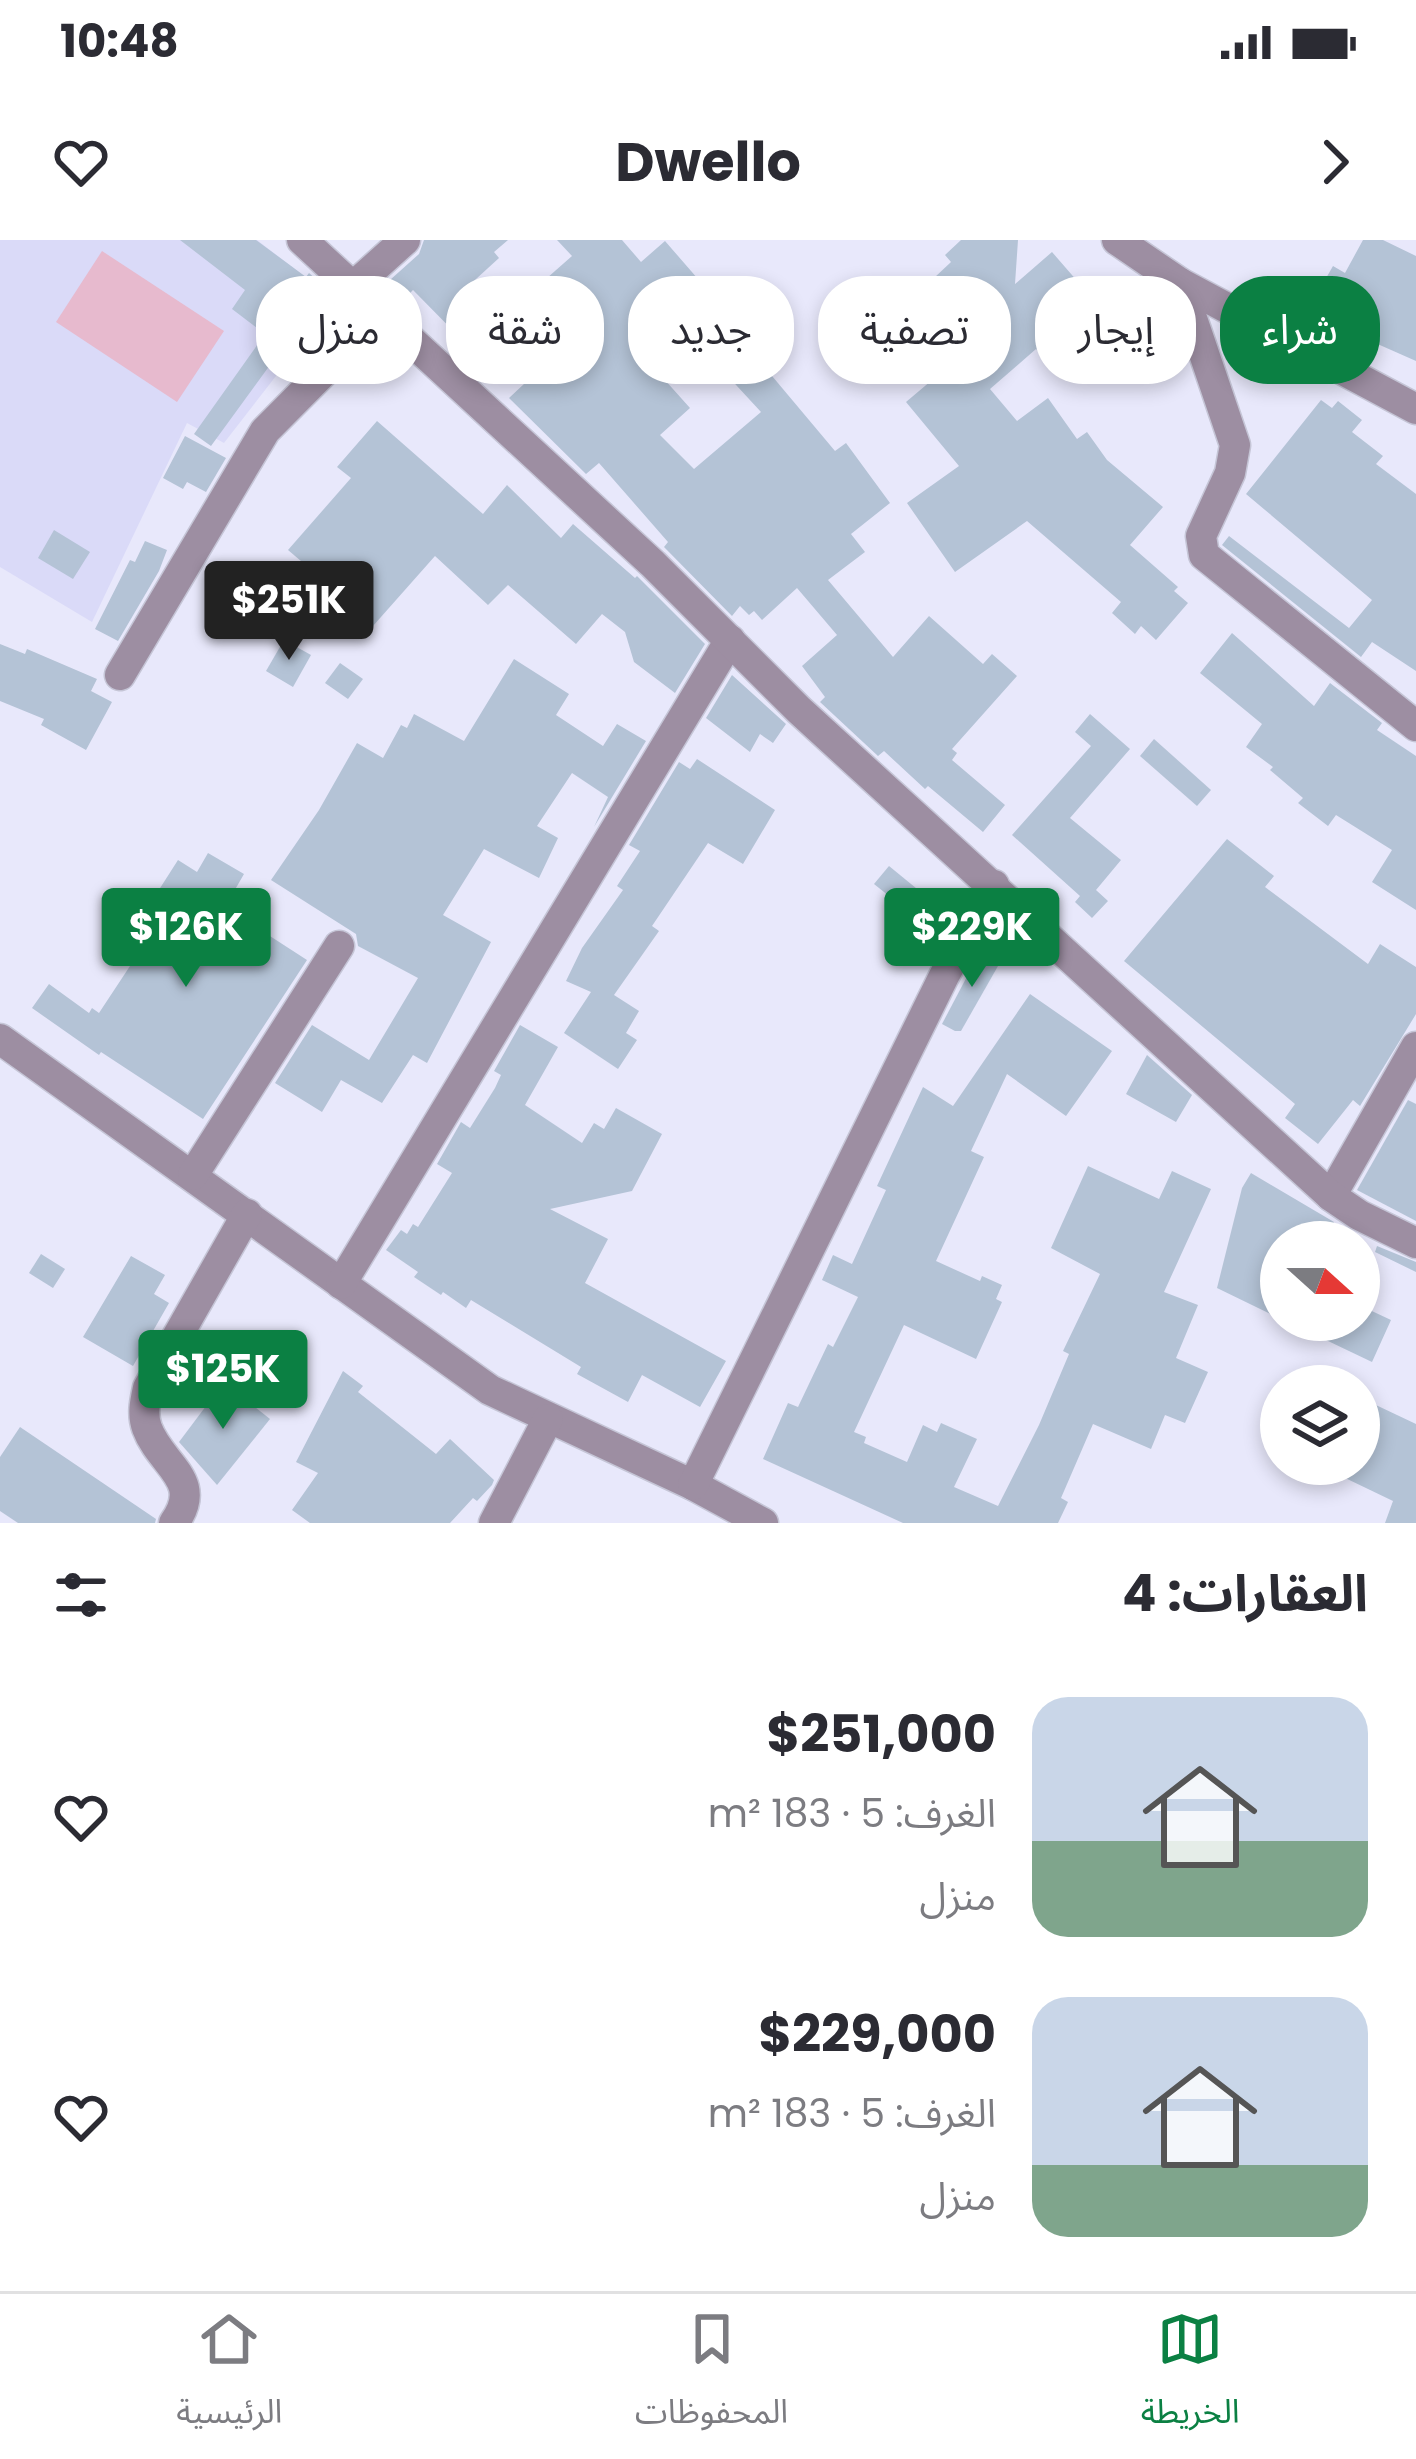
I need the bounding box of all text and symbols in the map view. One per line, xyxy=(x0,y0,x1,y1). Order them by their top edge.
text: 10:48 xyxy=(60,10,179,73)
text: Dwello xyxy=(615,124,801,200)
icon: heart xyxy=(48,129,114,195)
icon: forward xyxy=(1302,129,1368,195)
chip: منزل xyxy=(256,276,422,384)
chip: شقة xyxy=(446,276,604,384)
chip: جديد xyxy=(628,276,794,384)
chip: تصفية xyxy=(818,276,1011,384)
chip: إيجار xyxy=(1035,276,1196,384)
chip: شراء xyxy=(1220,276,1380,384)
pin: $251K xyxy=(205,561,373,663)
text: $251K xyxy=(231,572,347,627)
pin: $126K xyxy=(102,888,270,990)
pin: $229K xyxy=(888,888,1056,990)
text: $126K xyxy=(129,899,243,954)
text: $229K xyxy=(911,899,1033,954)
north arrow xyxy=(1260,1221,1380,1341)
map controls xyxy=(1260,1221,1380,1485)
pin: $125K xyxy=(139,1330,307,1432)
text: $125K xyxy=(165,1341,281,1396)
button: layers xyxy=(1260,1365,1380,1485)
text: العقارات: 4 xyxy=(1122,1557,1368,1629)
icon: filters xyxy=(48,1562,114,1628)
text: $251,000 xyxy=(767,1698,996,1770)
icon: home xyxy=(1128,1745,1272,1889)
icon: heart xyxy=(48,1784,114,1850)
text: الغرف: 5 · 183 m² xyxy=(708,1786,996,1841)
text: منزل xyxy=(920,1869,996,1924)
text: $229,000 xyxy=(758,1998,996,2070)
icon: home xyxy=(1128,2045,1272,2189)
icon: heart xyxy=(48,2084,114,2150)
text: الغرف: 5 · 183 m² xyxy=(708,2086,996,2141)
text: منزل xyxy=(920,2169,996,2224)
tab: الرئيسية xyxy=(176,2306,282,2447)
tab: المحفوظات xyxy=(635,2306,788,2447)
tab: الخريطة xyxy=(1141,2306,1240,2447)

